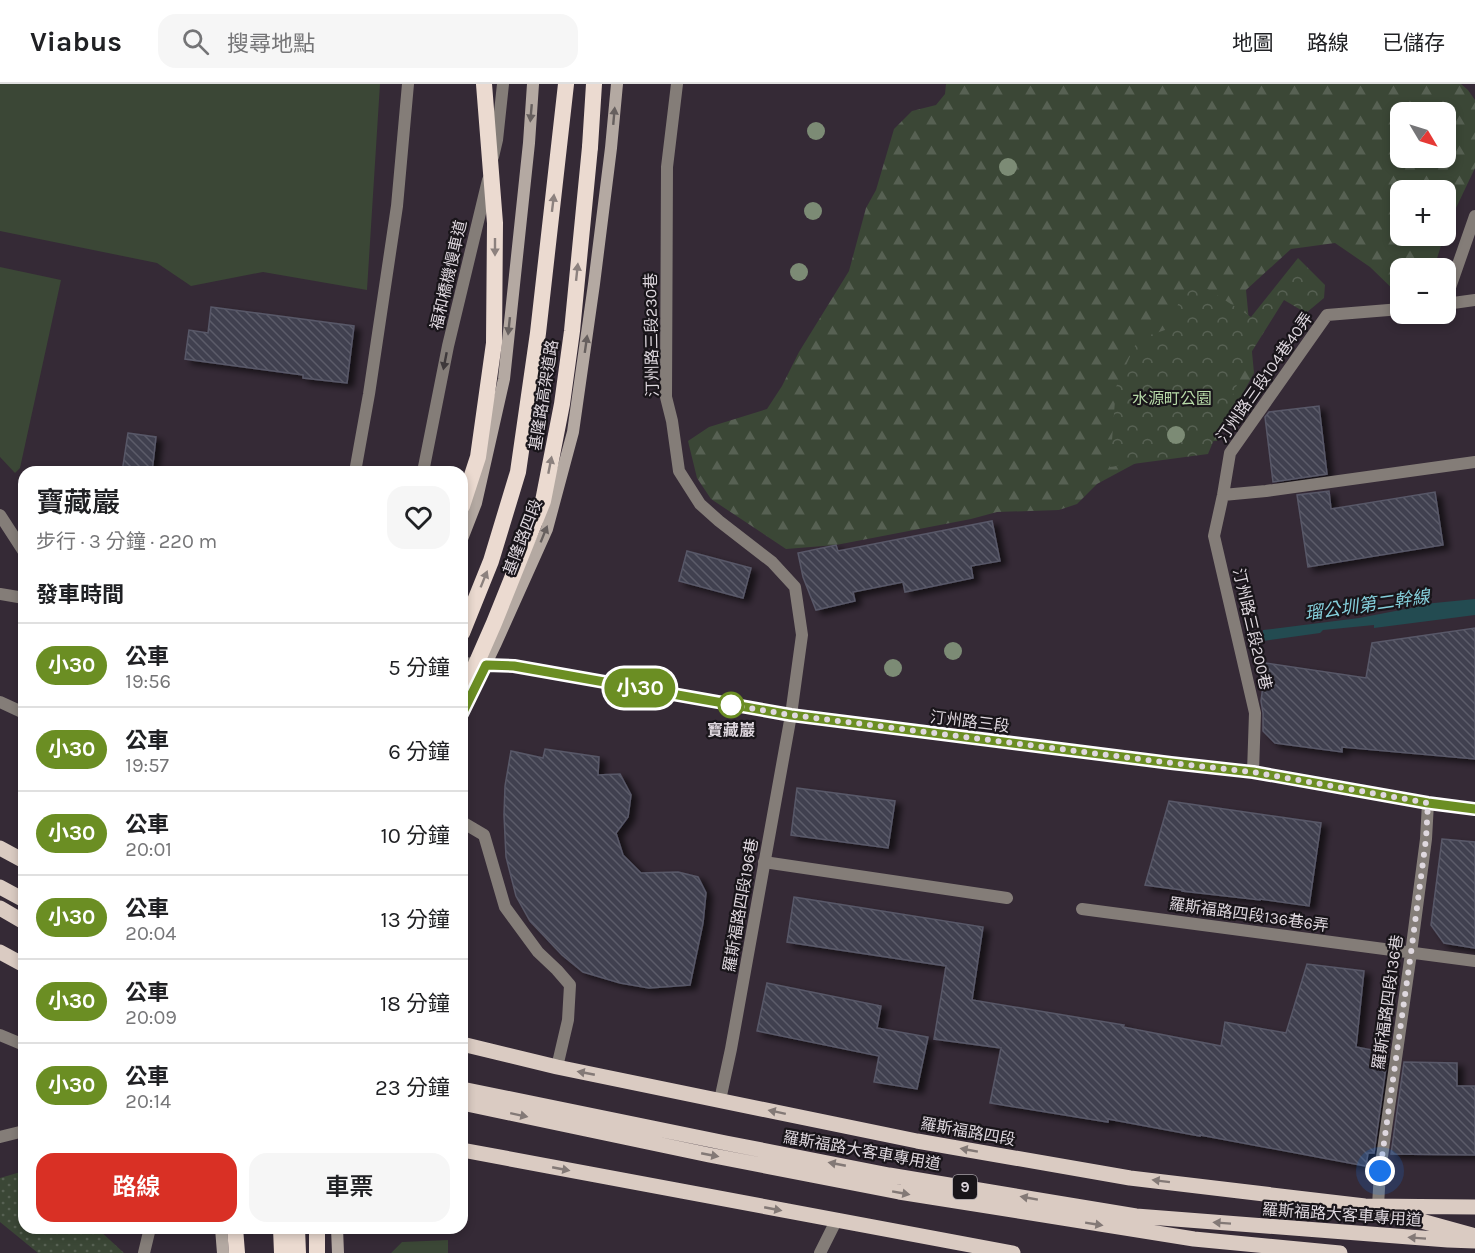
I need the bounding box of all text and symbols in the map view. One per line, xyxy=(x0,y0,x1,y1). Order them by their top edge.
search box xyxy=(158,14,578,68)
text: Viabus xyxy=(30,25,122,58)
icon: search xyxy=(179,25,212,58)
text: 搜尋地點 xyxy=(227,31,315,57)
text: 地圖 xyxy=(1232,31,1274,55)
text: 路線 xyxy=(1307,31,1349,55)
text: 已儲存 xyxy=(1382,31,1445,55)
north arrow xyxy=(1390,102,1456,168)
map controls xyxy=(1390,102,1456,324)
one-way arrow xyxy=(526,104,536,123)
one-way arrow xyxy=(609,106,619,125)
button: + xyxy=(1390,180,1456,246)
one-way arrow xyxy=(548,193,558,212)
street label: 福和橋機慢車道 xyxy=(427,218,470,332)
one-way arrow xyxy=(490,238,500,257)
button: − xyxy=(1390,258,1456,324)
one-way arrow xyxy=(572,262,582,281)
street label: 汀州路三段230巷 xyxy=(641,273,662,397)
street label: 汀州路三段104巷40弄 xyxy=(1212,309,1316,446)
one-way arrow xyxy=(504,317,514,336)
one-way arrow xyxy=(581,334,590,353)
street label: 基隆路高架道路 xyxy=(525,338,562,452)
one-way arrow xyxy=(440,352,449,371)
park label: 水源町公園 xyxy=(1132,389,1212,408)
one-way arrow xyxy=(546,455,555,474)
text: 寶藏巖 xyxy=(36,486,120,519)
button: heart xyxy=(387,486,450,549)
street label: 基隆路四段 xyxy=(499,496,546,578)
one-way arrow xyxy=(540,525,549,543)
text: 步行 · 3 分鐘 · 220 m xyxy=(36,530,217,553)
street label: 汀州路三段200巷 xyxy=(1229,566,1276,692)
one-way arrow xyxy=(480,570,489,588)
text: 發車時間 xyxy=(36,582,124,608)
water label: 瑠公圳第二幹線 xyxy=(1303,585,1433,625)
text: 公車 xyxy=(125,644,169,670)
text: 小30 xyxy=(48,653,95,677)
text: 5 分鐘 xyxy=(388,655,450,681)
line badge: 小30 xyxy=(606,668,674,708)
text: 19:56 xyxy=(125,670,171,693)
text: 小30 xyxy=(616,676,664,700)
marker: 寶藏巖 xyxy=(718,692,744,718)
street label: 汀州路三段 xyxy=(929,707,1011,736)
place label: 寶藏巖 xyxy=(707,721,755,740)
text: 公車 xyxy=(125,728,169,754)
text: 小30 xyxy=(48,737,95,761)
text: 6 分鐘 xyxy=(388,739,450,765)
text: 19:57 xyxy=(125,754,169,777)
text: 公車 xyxy=(125,812,169,838)
text: 小30 xyxy=(48,821,95,845)
text: 10 分鐘 xyxy=(380,823,450,849)
street label: 羅斯福路四段196巷 xyxy=(719,837,762,974)
text: 20:01 xyxy=(125,838,172,861)
street label: 羅斯福路四段136巷6弄 xyxy=(1168,894,1330,935)
text: 公車 xyxy=(125,896,169,922)
text: 小30 xyxy=(48,905,95,929)
text: 13 分鐘 xyxy=(381,907,450,933)
text: 20:04 xyxy=(125,922,176,945)
street label: 羅斯福路四段136巷 xyxy=(1369,933,1406,1071)
text: 公車 xyxy=(125,980,169,1006)
text: 小30 xyxy=(48,989,95,1013)
text: 18 分鐘 xyxy=(380,991,450,1017)
text: 20:09 xyxy=(125,1006,177,1029)
text: 公車 xyxy=(125,1064,169,1090)
one-way arrow xyxy=(576,1068,595,1077)
text: 小30 xyxy=(48,1073,95,1097)
text: 23 分鐘 xyxy=(375,1075,450,1101)
text: 20:14 xyxy=(125,1090,171,1113)
one-way arrow xyxy=(767,1107,786,1116)
one-way arrow xyxy=(510,1111,529,1120)
street label: 羅斯福路四段 xyxy=(919,1114,1017,1149)
street label: 羅斯福路大客車專用道 xyxy=(781,1127,942,1174)
one-way arrow xyxy=(959,1145,978,1154)
one-way arrow xyxy=(701,1151,720,1160)
button: 路線 xyxy=(36,1153,237,1222)
button: 車票 xyxy=(249,1153,450,1222)
your location xyxy=(1365,1156,1395,1186)
one-way arrow xyxy=(827,1159,846,1168)
one-way arrow xyxy=(551,1165,570,1174)
road number: 9 xyxy=(953,1175,977,1199)
one-way arrow xyxy=(1151,1177,1170,1186)
one-way arrow xyxy=(892,1188,911,1197)
one-way arrow xyxy=(1019,1193,1038,1202)
street label: 羅斯福路大客車專用道 xyxy=(1261,1199,1422,1230)
one-way arrow xyxy=(764,1205,783,1214)
one-way arrow xyxy=(1213,1218,1232,1228)
one-way arrow xyxy=(1085,1219,1104,1228)
one-way arrow xyxy=(1407,1233,1426,1243)

